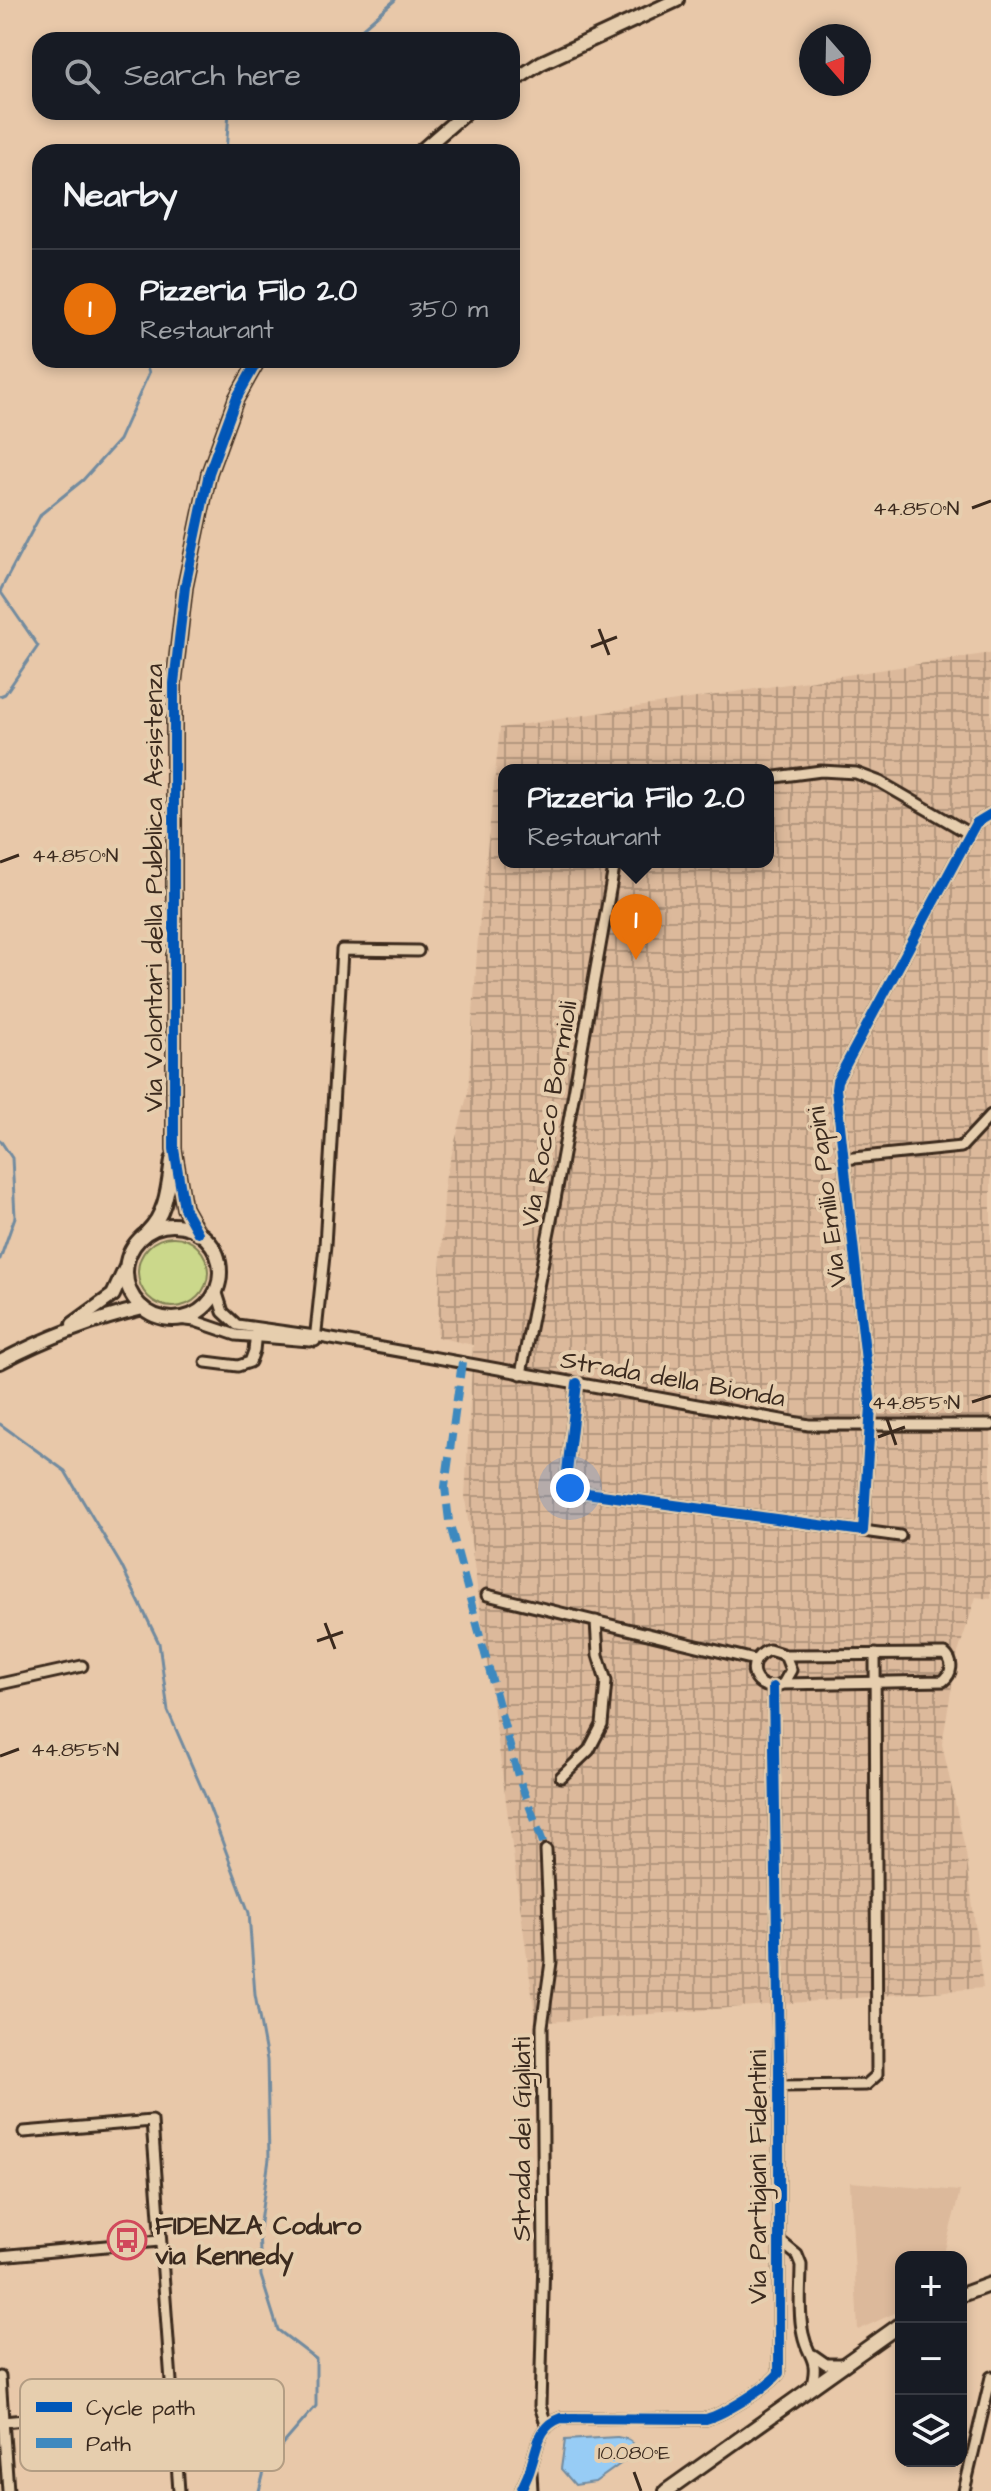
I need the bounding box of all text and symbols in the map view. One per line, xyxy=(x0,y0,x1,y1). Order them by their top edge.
north arrow xyxy=(799,24,871,96)
search box xyxy=(32,32,520,120)
icon: search xyxy=(60,54,104,98)
text: Search here xyxy=(124,55,301,97)
text: Nearby xyxy=(64,172,178,220)
text: Pizzeria Filo 2.0 xyxy=(140,270,357,312)
text: 1 xyxy=(88,291,92,327)
text: 350 m xyxy=(409,291,488,327)
text: Restaurant xyxy=(140,312,274,348)
text: 44.850°N xyxy=(873,495,959,523)
street label: Via Volontari della Pubblica Assistenza xyxy=(136,664,172,1112)
popup xyxy=(498,764,774,868)
text: Pizzeria Filo 2.0 xyxy=(527,777,745,819)
text: Restaurant xyxy=(527,819,661,855)
text: 44.850°N xyxy=(32,842,118,870)
pin: 1 xyxy=(610,894,662,960)
street label: Via Rocco Bormioli xyxy=(511,998,587,1230)
street label: Via Emilio Papini xyxy=(798,1104,856,1289)
street label: Strada della Bionda xyxy=(558,1341,788,1416)
text: 44.855°N xyxy=(872,1389,960,1417)
your location xyxy=(550,1468,590,1508)
text: 44.855°N xyxy=(31,1736,119,1764)
street label: Strada dei Gigliati xyxy=(504,2037,542,2241)
street label: Via Partigiani Fidentini xyxy=(740,2050,778,2304)
place label: FIDENZA Coduro via Kennedy xyxy=(155,2208,362,2277)
bus stop icon: FIDENZA Coduro via Kennedy xyxy=(106,2219,148,2261)
map controls xyxy=(895,2251,967,2467)
button: + xyxy=(895,2251,967,2323)
button: − xyxy=(895,2323,967,2395)
legend xyxy=(20,2379,284,2471)
text: Cycle path xyxy=(86,2393,195,2425)
button: layers xyxy=(895,2395,967,2467)
text: Path xyxy=(86,2429,131,2460)
text: 10.080°E xyxy=(598,2439,670,2467)

